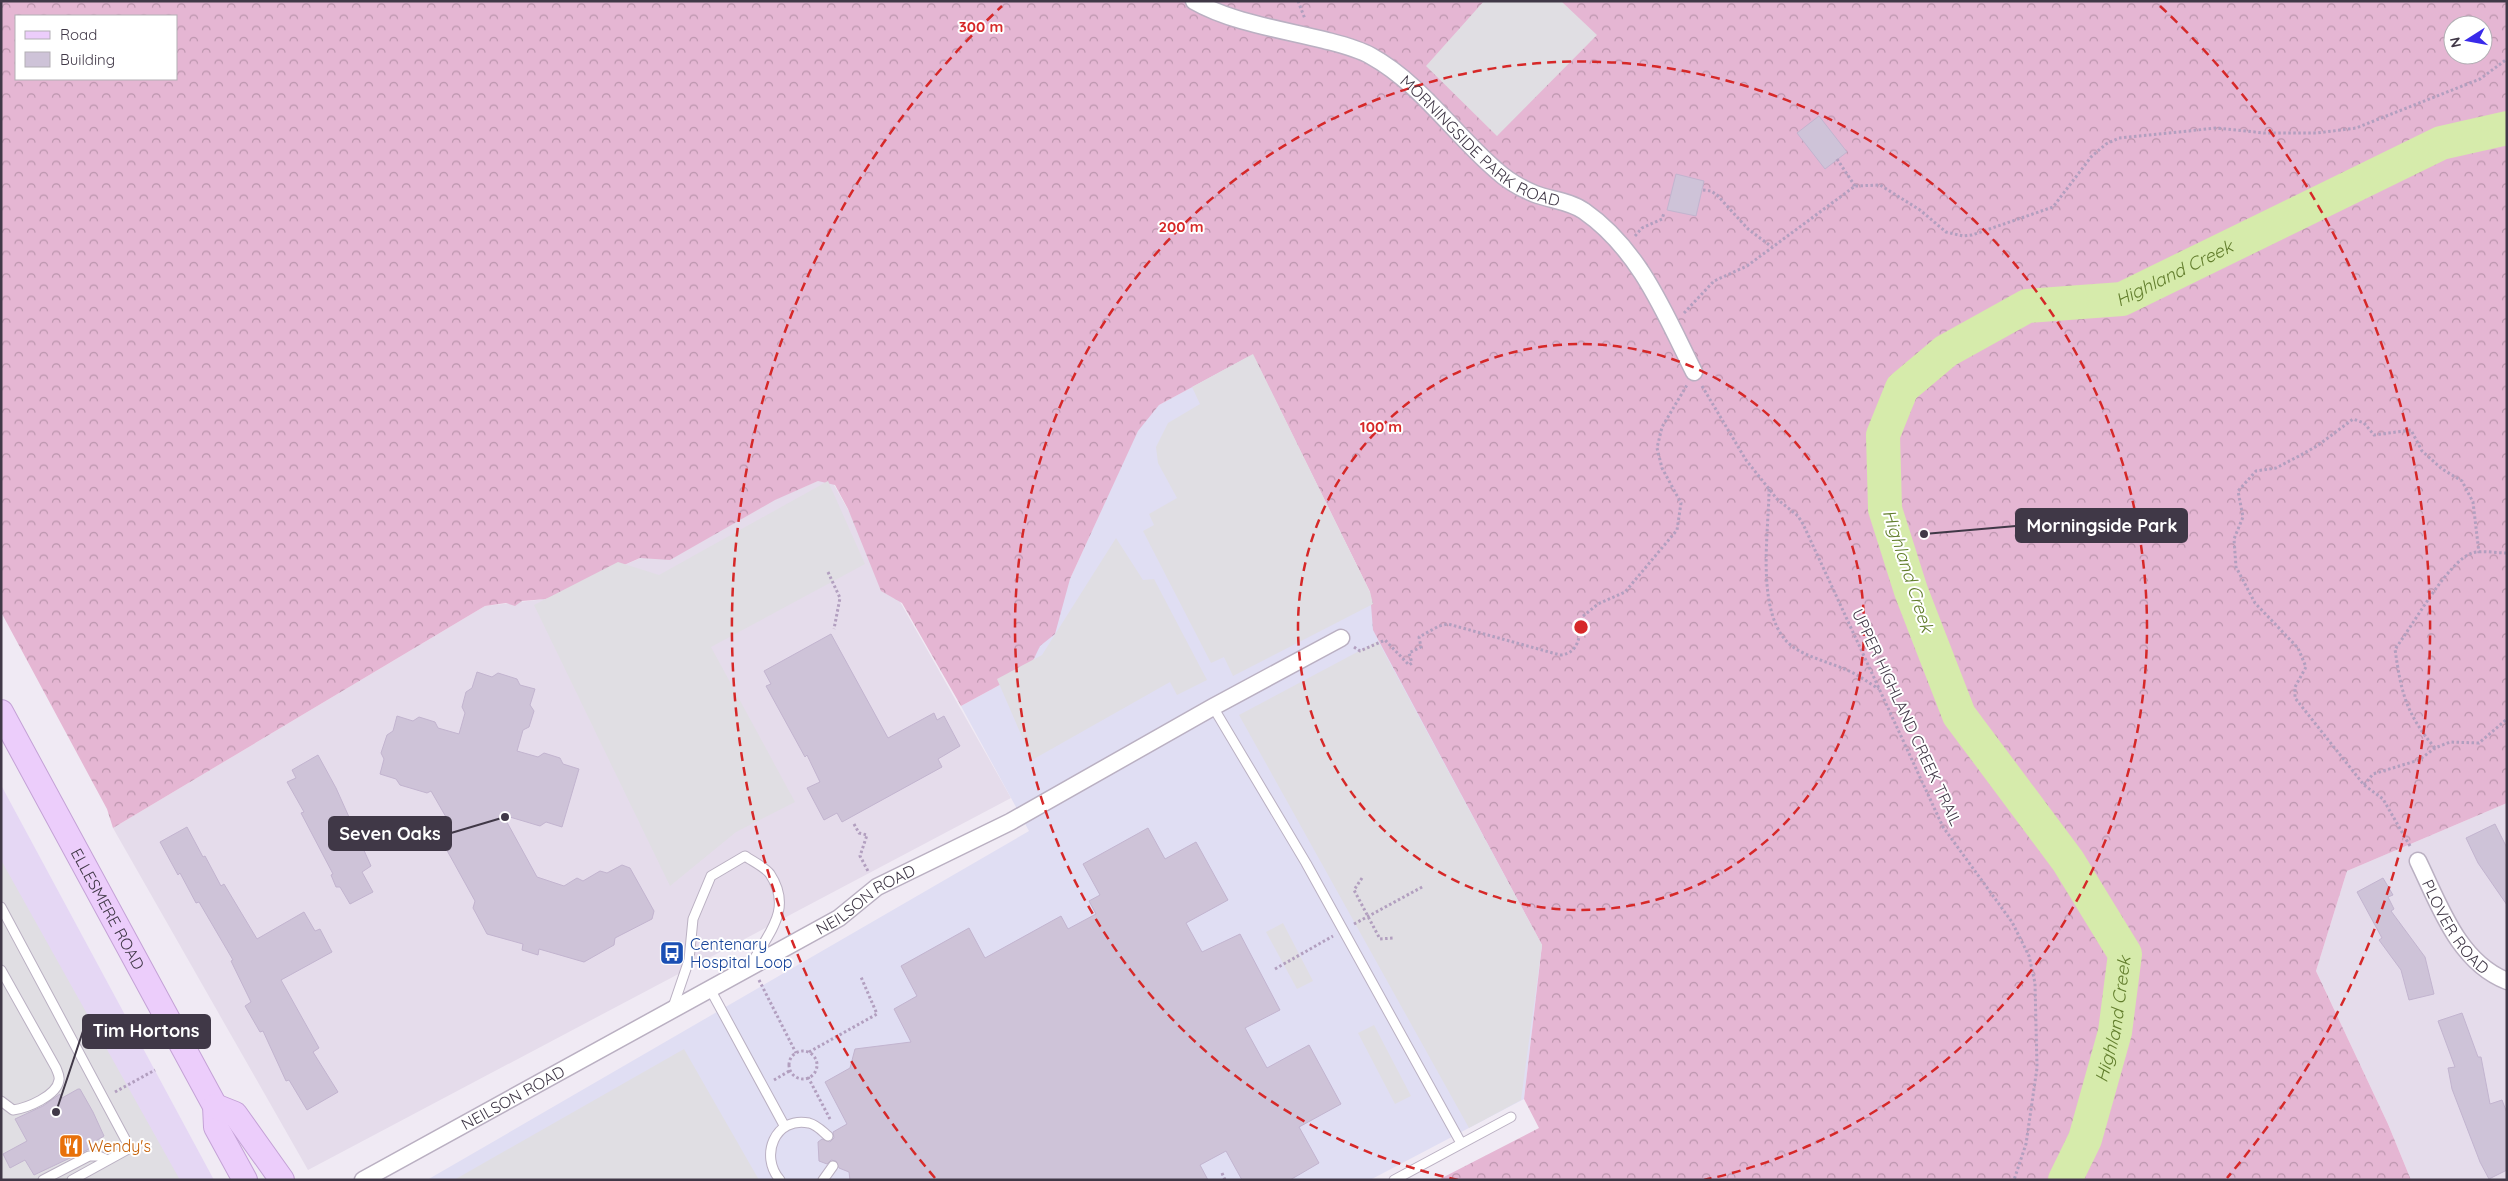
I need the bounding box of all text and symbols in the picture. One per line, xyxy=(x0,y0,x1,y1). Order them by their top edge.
legend xyxy=(15,15,178,80)
north arrow xyxy=(2443,15,2493,65)
text: 300 m xyxy=(959,17,1003,36)
text: Road xyxy=(60,25,97,44)
text: N xyxy=(2445,36,2465,49)
text: Building xyxy=(60,50,115,69)
street label: MORNINGSIDE PARK ROAD xyxy=(1396,70,1562,210)
text: 200 m xyxy=(1159,217,1204,236)
water label: Highland Creek xyxy=(2112,234,2238,311)
text: 100 m xyxy=(1360,417,1402,436)
water label: Highland Creek xyxy=(1878,507,1940,636)
callout: Morningside Park xyxy=(2016,509,2187,542)
text: Morningside Park xyxy=(2027,514,2177,537)
street label: UPPER HIGHLAND CREEK TRAIL xyxy=(1848,605,1966,829)
centre of rings xyxy=(1572,618,1590,636)
callout: Seven Oaks xyxy=(329,817,451,850)
text: Seven Oaks xyxy=(339,822,441,845)
street label: ELLESMERE ROAD xyxy=(67,845,149,973)
street label: NEILSON ROAD xyxy=(812,860,918,939)
street label: PLOVER ROAD xyxy=(2418,876,2493,978)
place label: Centenary Hospital Loop xyxy=(690,934,793,972)
bus stop icon: Centenary Hospital Loop xyxy=(659,940,685,966)
water label: Highland Creek xyxy=(2089,954,2136,1085)
callout: Tim Hortons xyxy=(83,1015,210,1048)
text: Tim Hortons xyxy=(92,1019,200,1042)
street label: NEILSON ROAD xyxy=(458,1061,568,1134)
restaurant icon: Wendy's xyxy=(58,1133,84,1159)
place label: Wendy's xyxy=(88,1136,151,1156)

